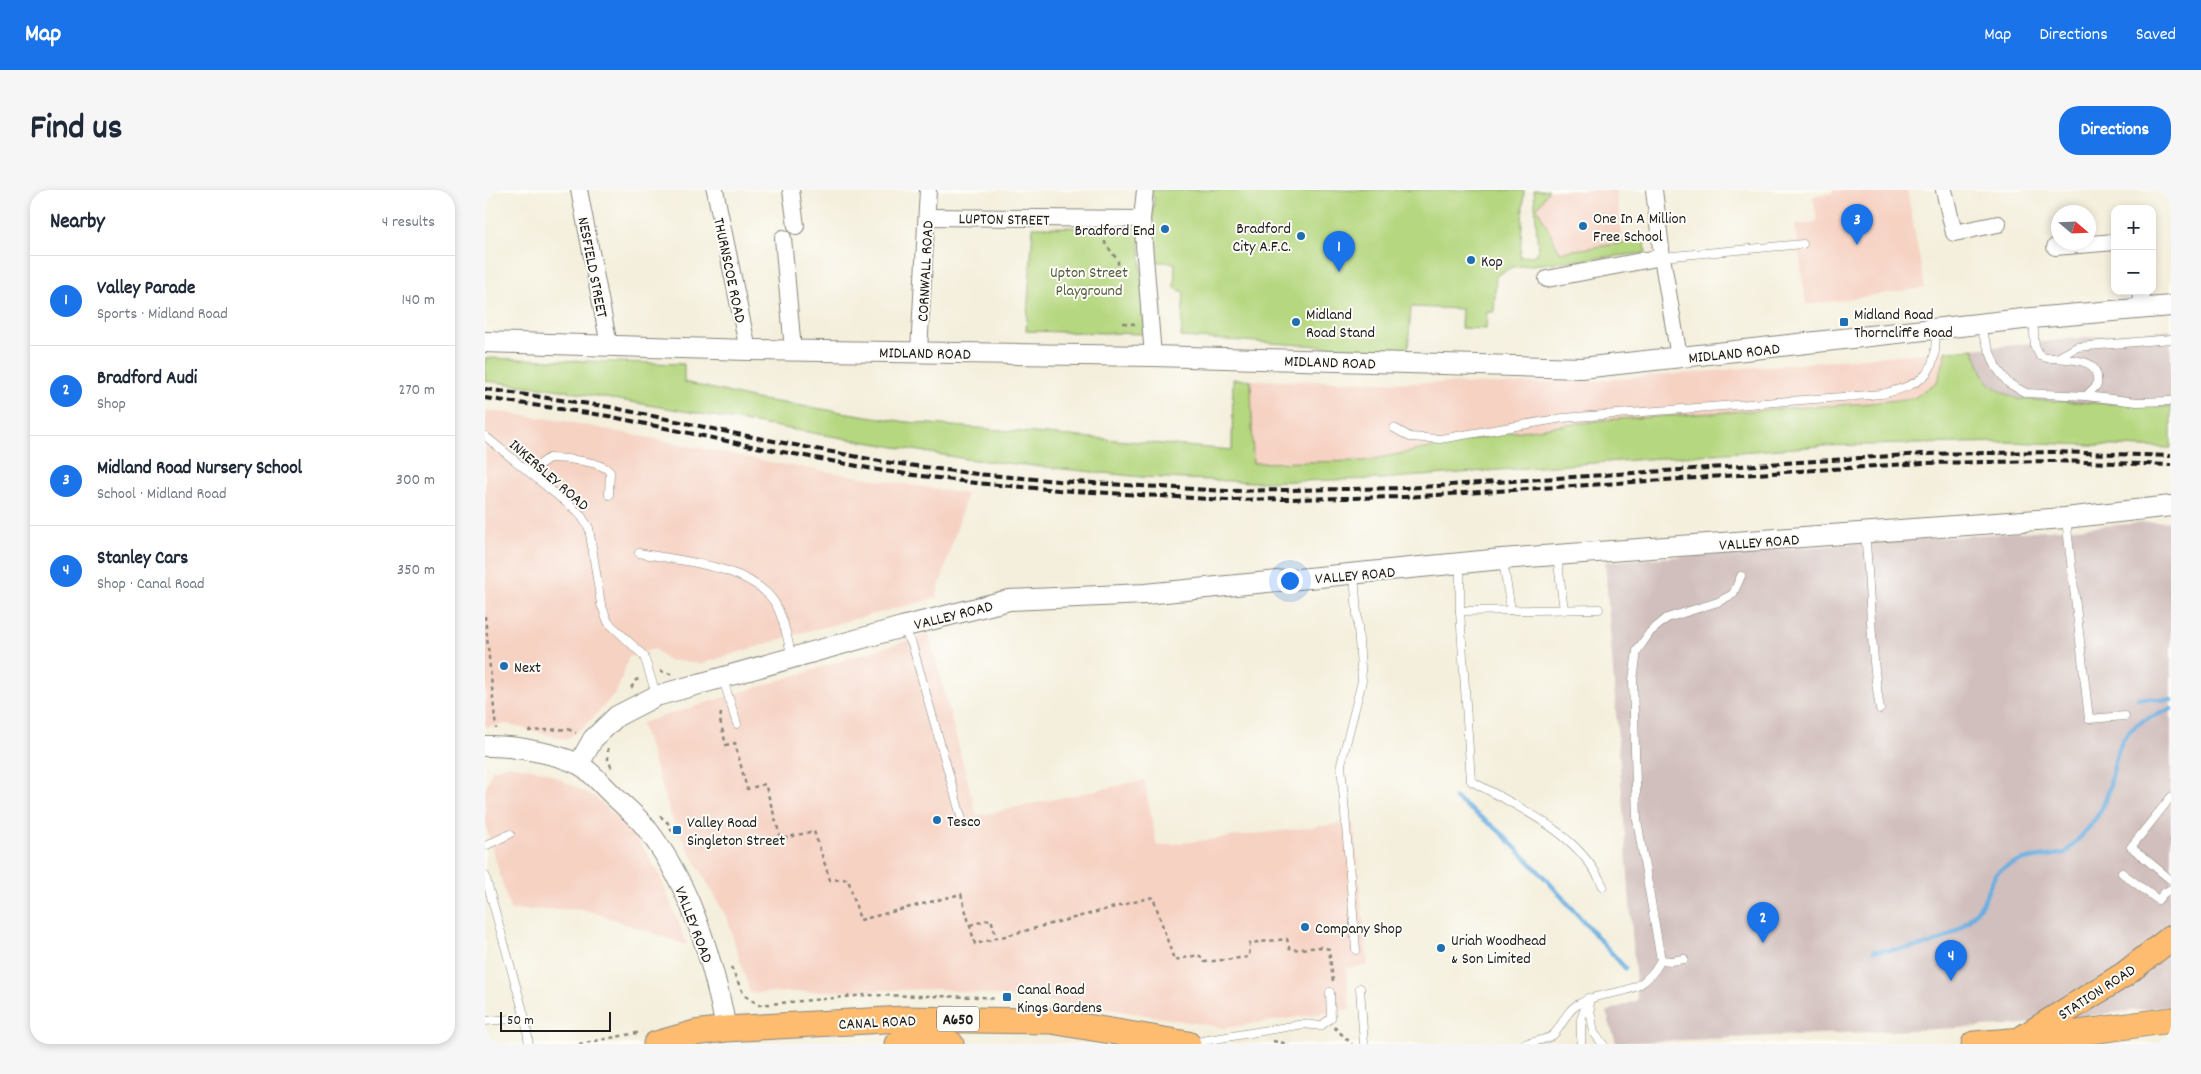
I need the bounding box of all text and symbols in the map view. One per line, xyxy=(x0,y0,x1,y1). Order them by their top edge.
text: Map xyxy=(25,18,61,52)
text: Map xyxy=(1984,23,2011,48)
text: Directions xyxy=(2039,23,2108,48)
text: Saved xyxy=(2136,23,2176,48)
text: Find us xyxy=(30,105,122,155)
button: Directions xyxy=(2059,106,2171,155)
pin: 3 xyxy=(1841,204,1873,245)
north arrow xyxy=(2051,205,2096,250)
map controls xyxy=(2111,205,2156,295)
button: + xyxy=(2111,205,2156,250)
text: Nearby xyxy=(50,208,105,238)
street label: LUPTON STREET xyxy=(958,208,1050,233)
place label: One In A Million Free School xyxy=(1593,208,1686,249)
text: 4 results xyxy=(382,211,435,234)
street label: NESFIELD STREET xyxy=(571,215,613,320)
street label: THURNSCOE ROAD xyxy=(706,216,751,325)
place label: Bradford City A.F.C. xyxy=(1232,218,1291,259)
street label: CORNWALL ROAD xyxy=(912,220,941,322)
place label: Bradford End xyxy=(1074,220,1155,243)
marker: One In A Million Free School xyxy=(1577,220,1589,232)
marker: Bradford End xyxy=(1159,223,1171,235)
marker: Bradford City A.F.C. xyxy=(1295,230,1307,242)
pin: 1 xyxy=(1323,231,1355,272)
button: − xyxy=(2111,250,2156,295)
place label: Kop xyxy=(1481,251,1503,274)
marker: Kop xyxy=(1465,254,1477,266)
park label: Upton Street Playground xyxy=(1050,262,1128,303)
text: Valley Parade xyxy=(97,276,195,303)
text: 1 xyxy=(64,289,68,312)
text: 140 m xyxy=(401,289,435,312)
text: Sports · Midland Road xyxy=(97,303,228,326)
place label: Midland Road Stand xyxy=(1306,304,1375,345)
place label: Midland Road Thorncliffe Road xyxy=(1854,304,1953,345)
marker: Midland Road Stand xyxy=(1290,316,1302,328)
marker: Midland Road Thorncliffe Road xyxy=(1838,316,1850,328)
street label: MIDLAND ROAD xyxy=(1687,338,1781,371)
street label: MIDLAND ROAD xyxy=(879,342,971,367)
street label: MIDLAND ROAD xyxy=(1284,350,1376,377)
text: Bradford Audi xyxy=(97,366,197,393)
text: 2 xyxy=(63,379,70,402)
text: 270 m xyxy=(399,379,435,402)
text: Shop xyxy=(97,393,126,416)
street label: INKERSLEY ROAD xyxy=(503,435,594,517)
text: Midland Road Nursery School xyxy=(97,456,302,483)
text: 3 xyxy=(62,469,70,492)
text: 300 m xyxy=(396,469,435,492)
text: School · Midland Road xyxy=(97,483,226,506)
street label: VALLEY ROAD xyxy=(1718,529,1800,558)
text: Stanley Cars xyxy=(97,546,188,573)
text: 4 xyxy=(63,559,69,582)
text: 350 m xyxy=(397,559,435,582)
street label: VALLEY ROAD xyxy=(1314,562,1396,591)
your location xyxy=(1277,568,1303,594)
text: Shop · Canal Road xyxy=(97,573,205,596)
street label: VALLEY ROAD xyxy=(912,596,995,637)
place label: Next xyxy=(514,657,541,680)
marker: Next xyxy=(498,660,510,672)
place label: Tesco xyxy=(947,811,981,834)
place label: Valley Road Singleton Street xyxy=(687,812,785,853)
marker: Tesco xyxy=(931,814,943,826)
marker: Valley Road Singleton Street xyxy=(671,824,683,836)
street label: VALLEY ROAD xyxy=(668,883,718,966)
pin: 2 xyxy=(1747,902,1779,943)
place label: Company Shop xyxy=(1315,918,1402,941)
marker: Company Shop xyxy=(1299,921,1311,933)
place label: Uriah Woodhead & Son Limited xyxy=(1451,930,1546,971)
pin: 4 xyxy=(1935,940,1967,981)
marker: Uriah Woodhead & Son Limited xyxy=(1435,942,1447,954)
street label: STATION ROAD xyxy=(2054,959,2141,1027)
place label: Canal Road Kings Gardens xyxy=(1017,979,1103,1020)
marker: Canal Road Kings Gardens xyxy=(1001,991,1013,1003)
road number: A650 xyxy=(937,1006,979,1032)
scale bar xyxy=(500,1009,611,1032)
street label: CANAL ROAD xyxy=(838,1010,916,1037)
text: 50 m xyxy=(507,1011,534,1031)

